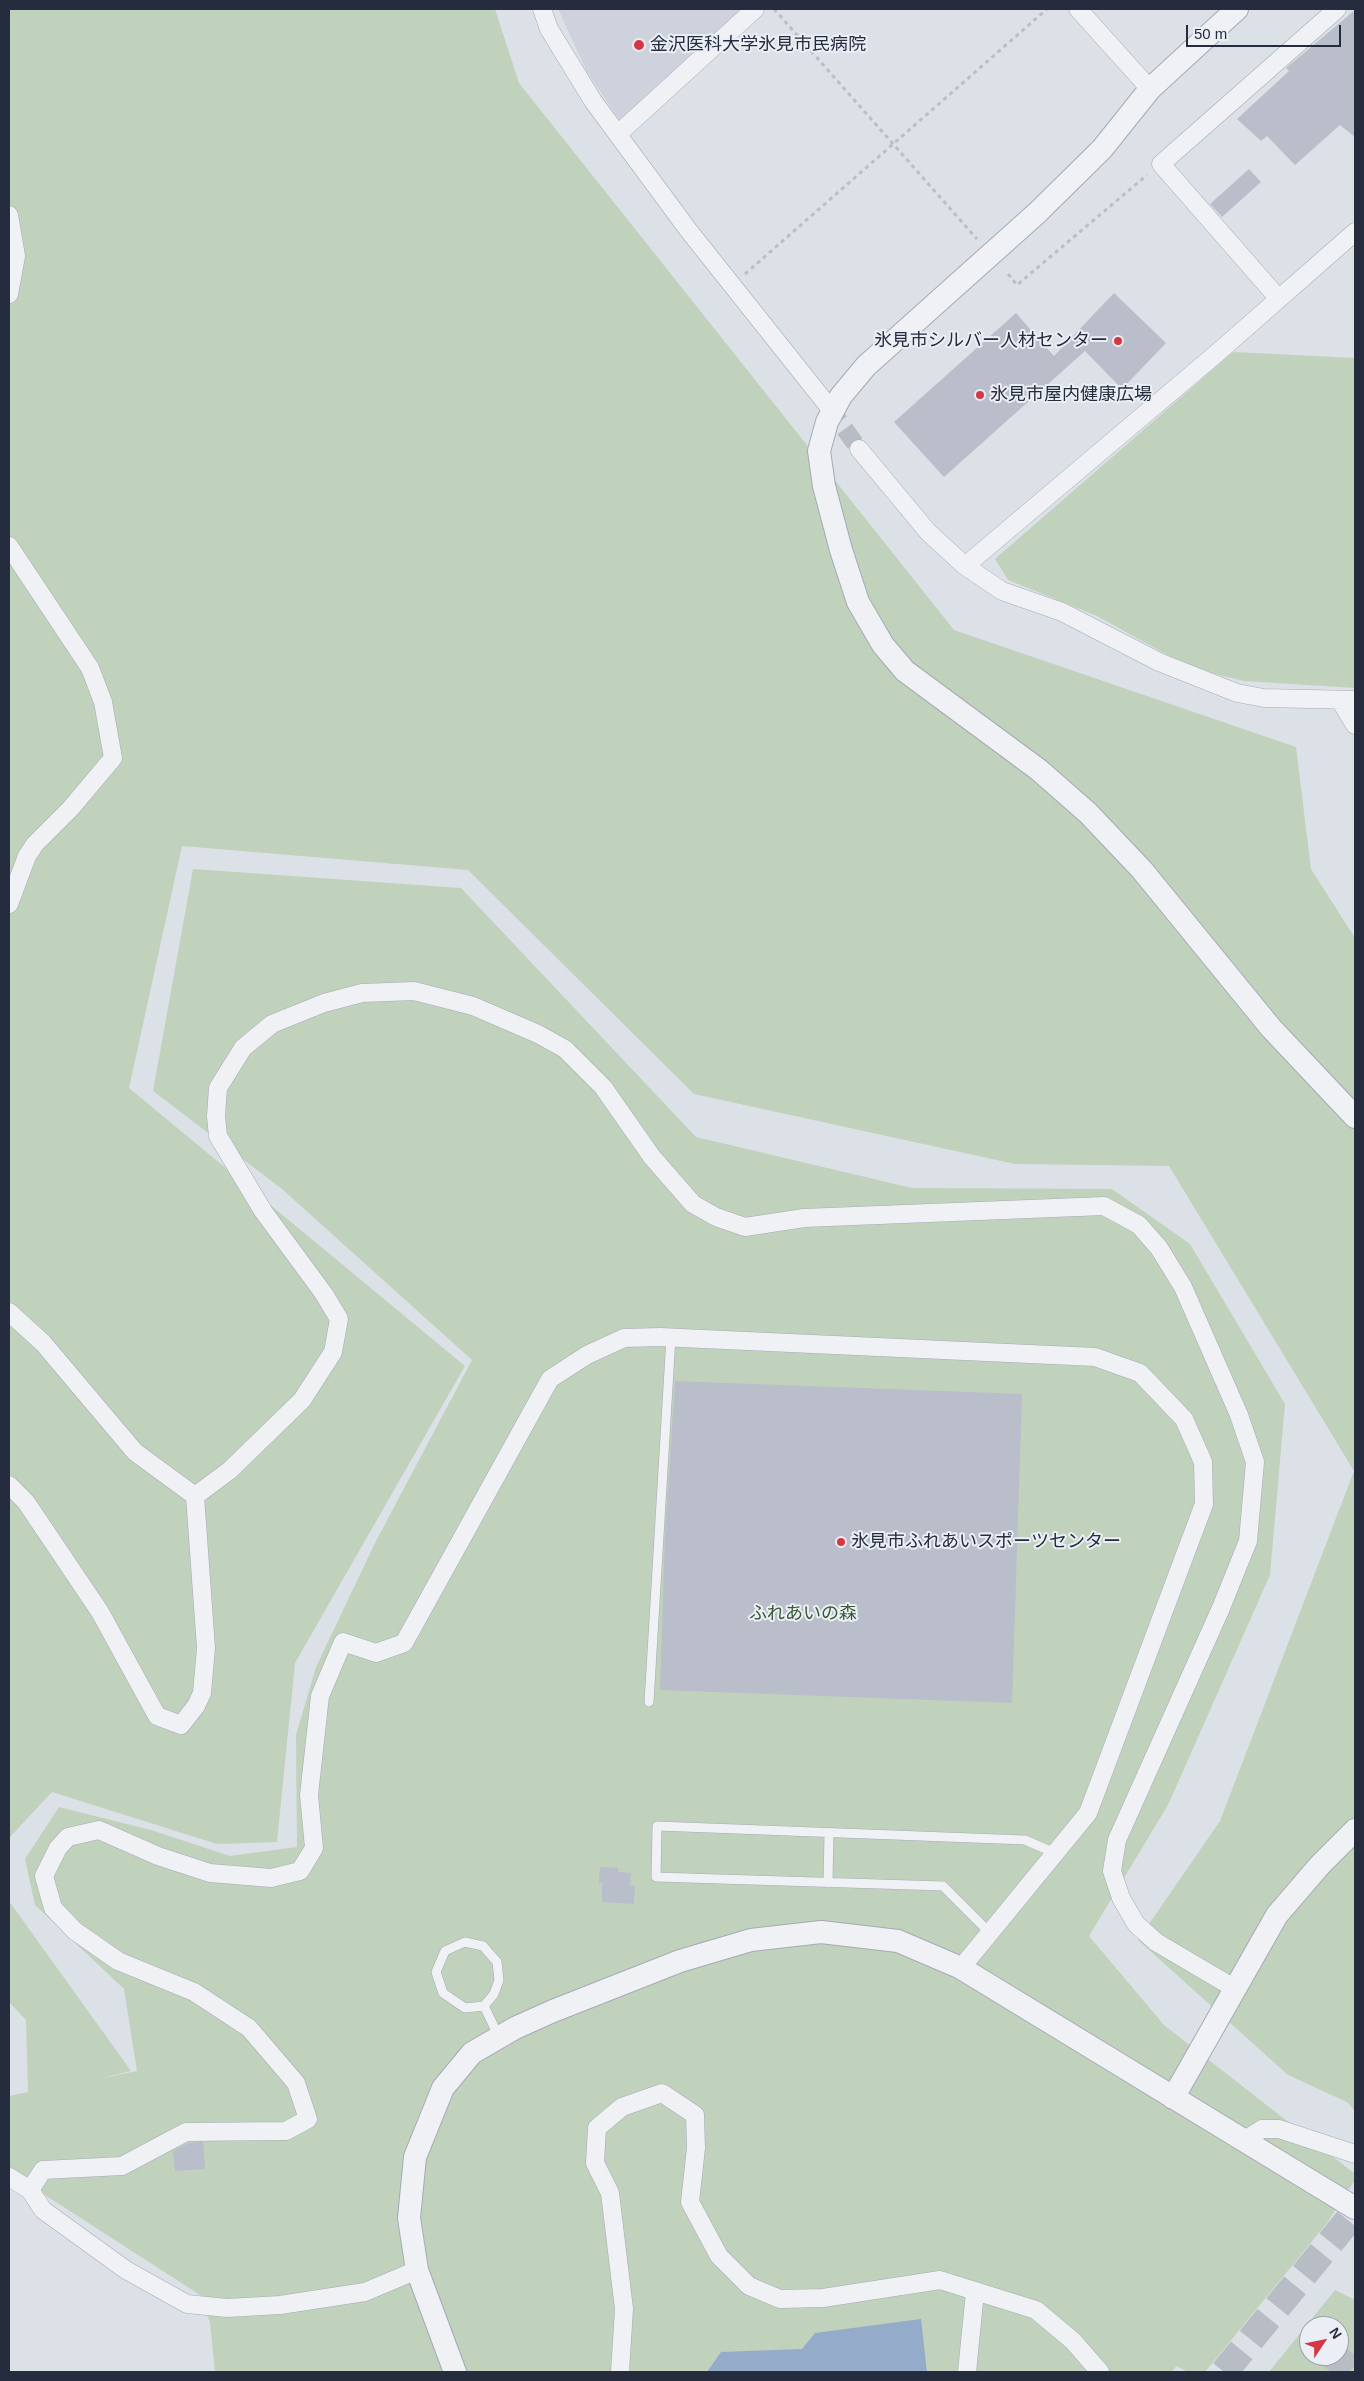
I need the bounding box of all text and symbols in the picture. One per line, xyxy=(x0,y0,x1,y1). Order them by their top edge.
scale bar xyxy=(1189,15,1344,47)
text: 50 m xyxy=(1194,25,1227,42)
place label: 金沢医科大学氷見市民病院 xyxy=(650,34,866,56)
marker: 金沢医科大学氷見市民病院 xyxy=(632,38,646,52)
place label: 氷見市シルバー人材センター xyxy=(874,330,1108,352)
marker: 氷見市シルバー人材センター xyxy=(1112,335,1124,347)
place label: 氷見市屋内健康広場 xyxy=(990,384,1152,406)
marker: 氷見市屋内健康広場 xyxy=(974,389,986,401)
place label: 氷見市ふれあいスポーツセンター xyxy=(851,1531,1121,1553)
marker: 氷見市ふれあいスポーツセンター xyxy=(835,1536,847,1548)
park label: ふれあいの森 xyxy=(749,1603,857,1625)
north arrow xyxy=(1299,2316,1349,2366)
text: N xyxy=(1326,2325,1345,2342)

